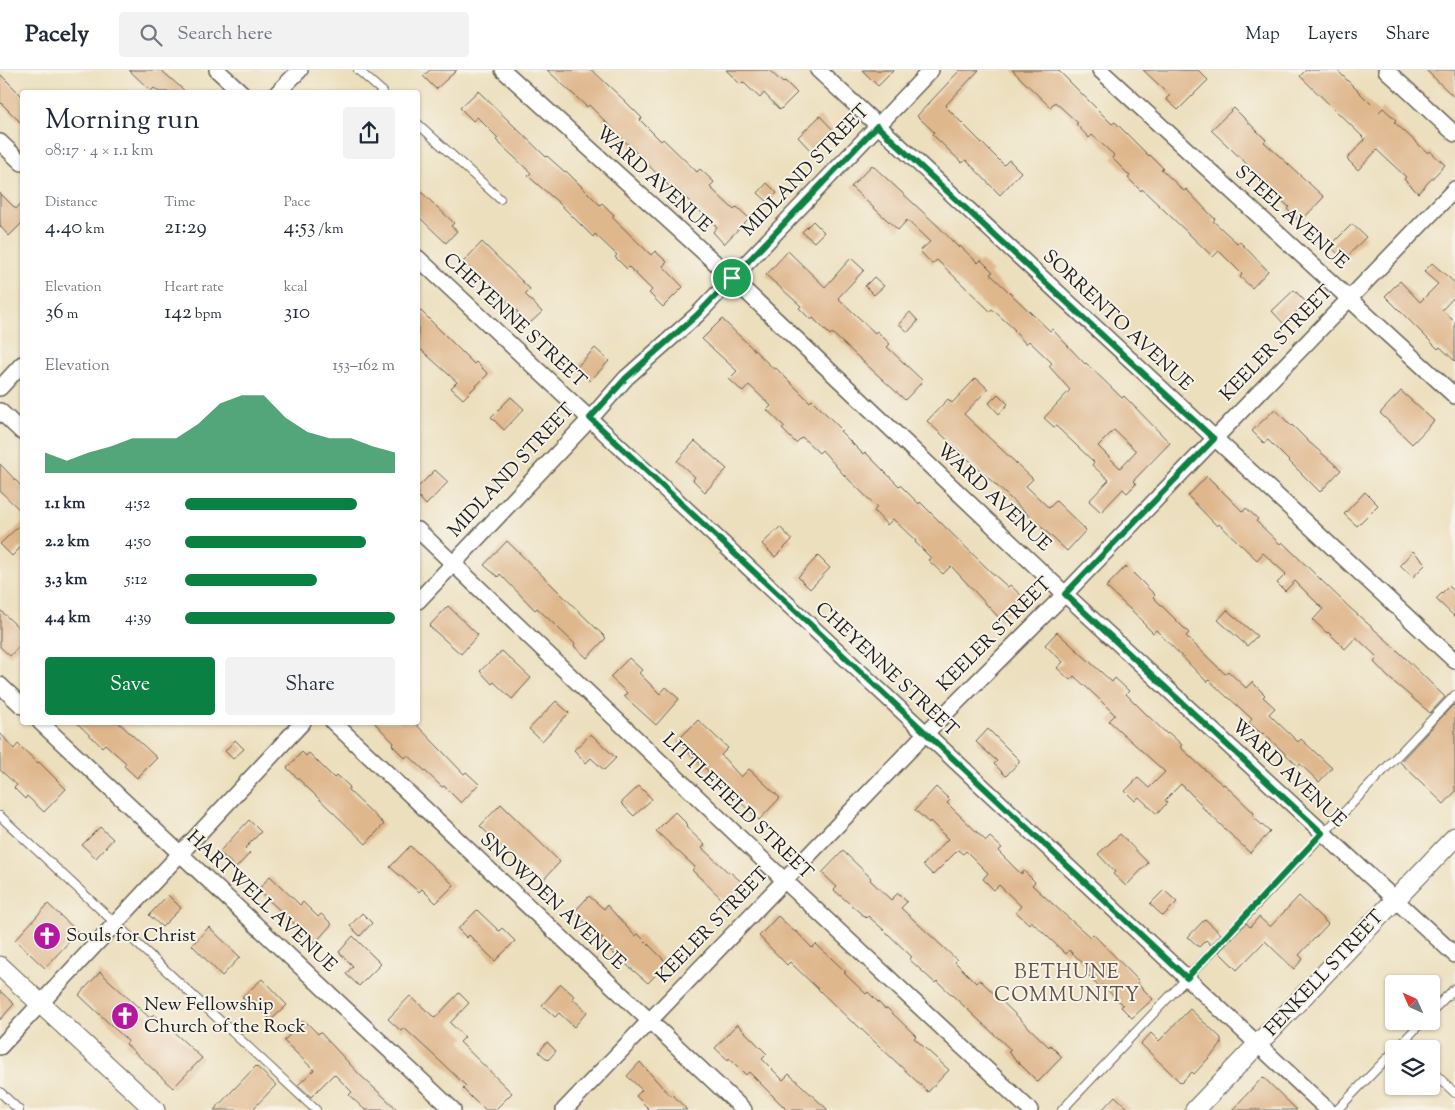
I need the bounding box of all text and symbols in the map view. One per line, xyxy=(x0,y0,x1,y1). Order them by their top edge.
search box xyxy=(119,12,469,57)
text: Pacely xyxy=(25,18,89,52)
icon: search xyxy=(137,21,165,49)
text: Search here xyxy=(177,21,273,48)
text: Map xyxy=(1245,22,1280,48)
text: Layers xyxy=(1308,22,1358,48)
text: Share xyxy=(1386,22,1430,48)
street label: MIDLAND STREET xyxy=(736,99,876,243)
text: Morning run xyxy=(45,101,200,141)
button: share xyxy=(343,107,395,159)
street label: WARD AVENUE xyxy=(589,120,718,240)
text: 08:17 · 4 × 1.1 km xyxy=(45,140,154,163)
street label: STEEL AVENUE xyxy=(1228,160,1354,277)
text: Distance xyxy=(45,193,98,213)
text: Time xyxy=(164,193,195,213)
text: Pace xyxy=(284,193,310,213)
text: 4.40 xyxy=(45,213,82,243)
text: 21:29 xyxy=(164,213,207,243)
text: 4:53 xyxy=(284,213,315,243)
text: km xyxy=(82,220,105,240)
text: /km xyxy=(315,220,344,240)
street label: SORRENTO AVENUE xyxy=(1036,244,1199,398)
street label: CHEYENNE STREET xyxy=(436,247,592,395)
pin xyxy=(711,257,753,299)
icon: arrive xyxy=(718,264,746,292)
text: Elevation xyxy=(45,278,102,298)
text: Heart rate xyxy=(164,278,224,298)
text: kcal xyxy=(284,278,308,298)
street label: KEELER STREET xyxy=(1215,280,1339,408)
text: 36 xyxy=(45,298,64,328)
text: 142 xyxy=(164,298,192,328)
text: 310 xyxy=(284,298,310,328)
text: m xyxy=(64,305,78,325)
text: bpm xyxy=(192,305,222,325)
text: Elevation xyxy=(45,355,110,378)
text: 153–162 m xyxy=(333,355,395,378)
street label: MIDLAND STREET xyxy=(443,398,581,544)
street label: WARD AVENUE xyxy=(930,438,1057,559)
text: 1.1 km xyxy=(45,493,85,516)
text: 4:52 xyxy=(125,493,150,516)
text: 2.2 km xyxy=(45,531,89,554)
text: 4:50 xyxy=(125,531,151,554)
text: 3.3 km xyxy=(45,569,87,592)
text: 5:12 xyxy=(125,569,148,592)
street label: KEELER STREET xyxy=(932,572,1058,698)
street label: CHEYENNE STREET xyxy=(808,596,964,744)
text: 4.4 km xyxy=(45,607,91,630)
text: 4:39 xyxy=(125,607,151,630)
button: Save xyxy=(45,657,215,715)
button: Share xyxy=(225,657,395,715)
street label: WARD AVENUE xyxy=(1225,714,1352,835)
street label: LITTLEFIELD STREET xyxy=(655,728,819,886)
street label: HARTWELL AVENUE xyxy=(180,825,343,979)
street label: SNOWDEN AVENUE xyxy=(473,827,631,977)
street label: KEELER STREET xyxy=(651,862,775,990)
street label: FENKELL STREET xyxy=(1259,905,1391,1043)
church icon: Souls for Christ xyxy=(32,921,62,951)
place label: Souls for Christ xyxy=(66,923,197,950)
district label: BETHUNE COMMUNITY xyxy=(994,959,1140,1011)
north arrow xyxy=(1385,975,1440,1030)
map controls xyxy=(1385,975,1440,1095)
place label: New Fellowship Church of the Rock xyxy=(144,992,306,1041)
church icon: New Fellowship Church of the Rock xyxy=(110,1001,140,1031)
button: layers xyxy=(1385,1040,1440,1095)

